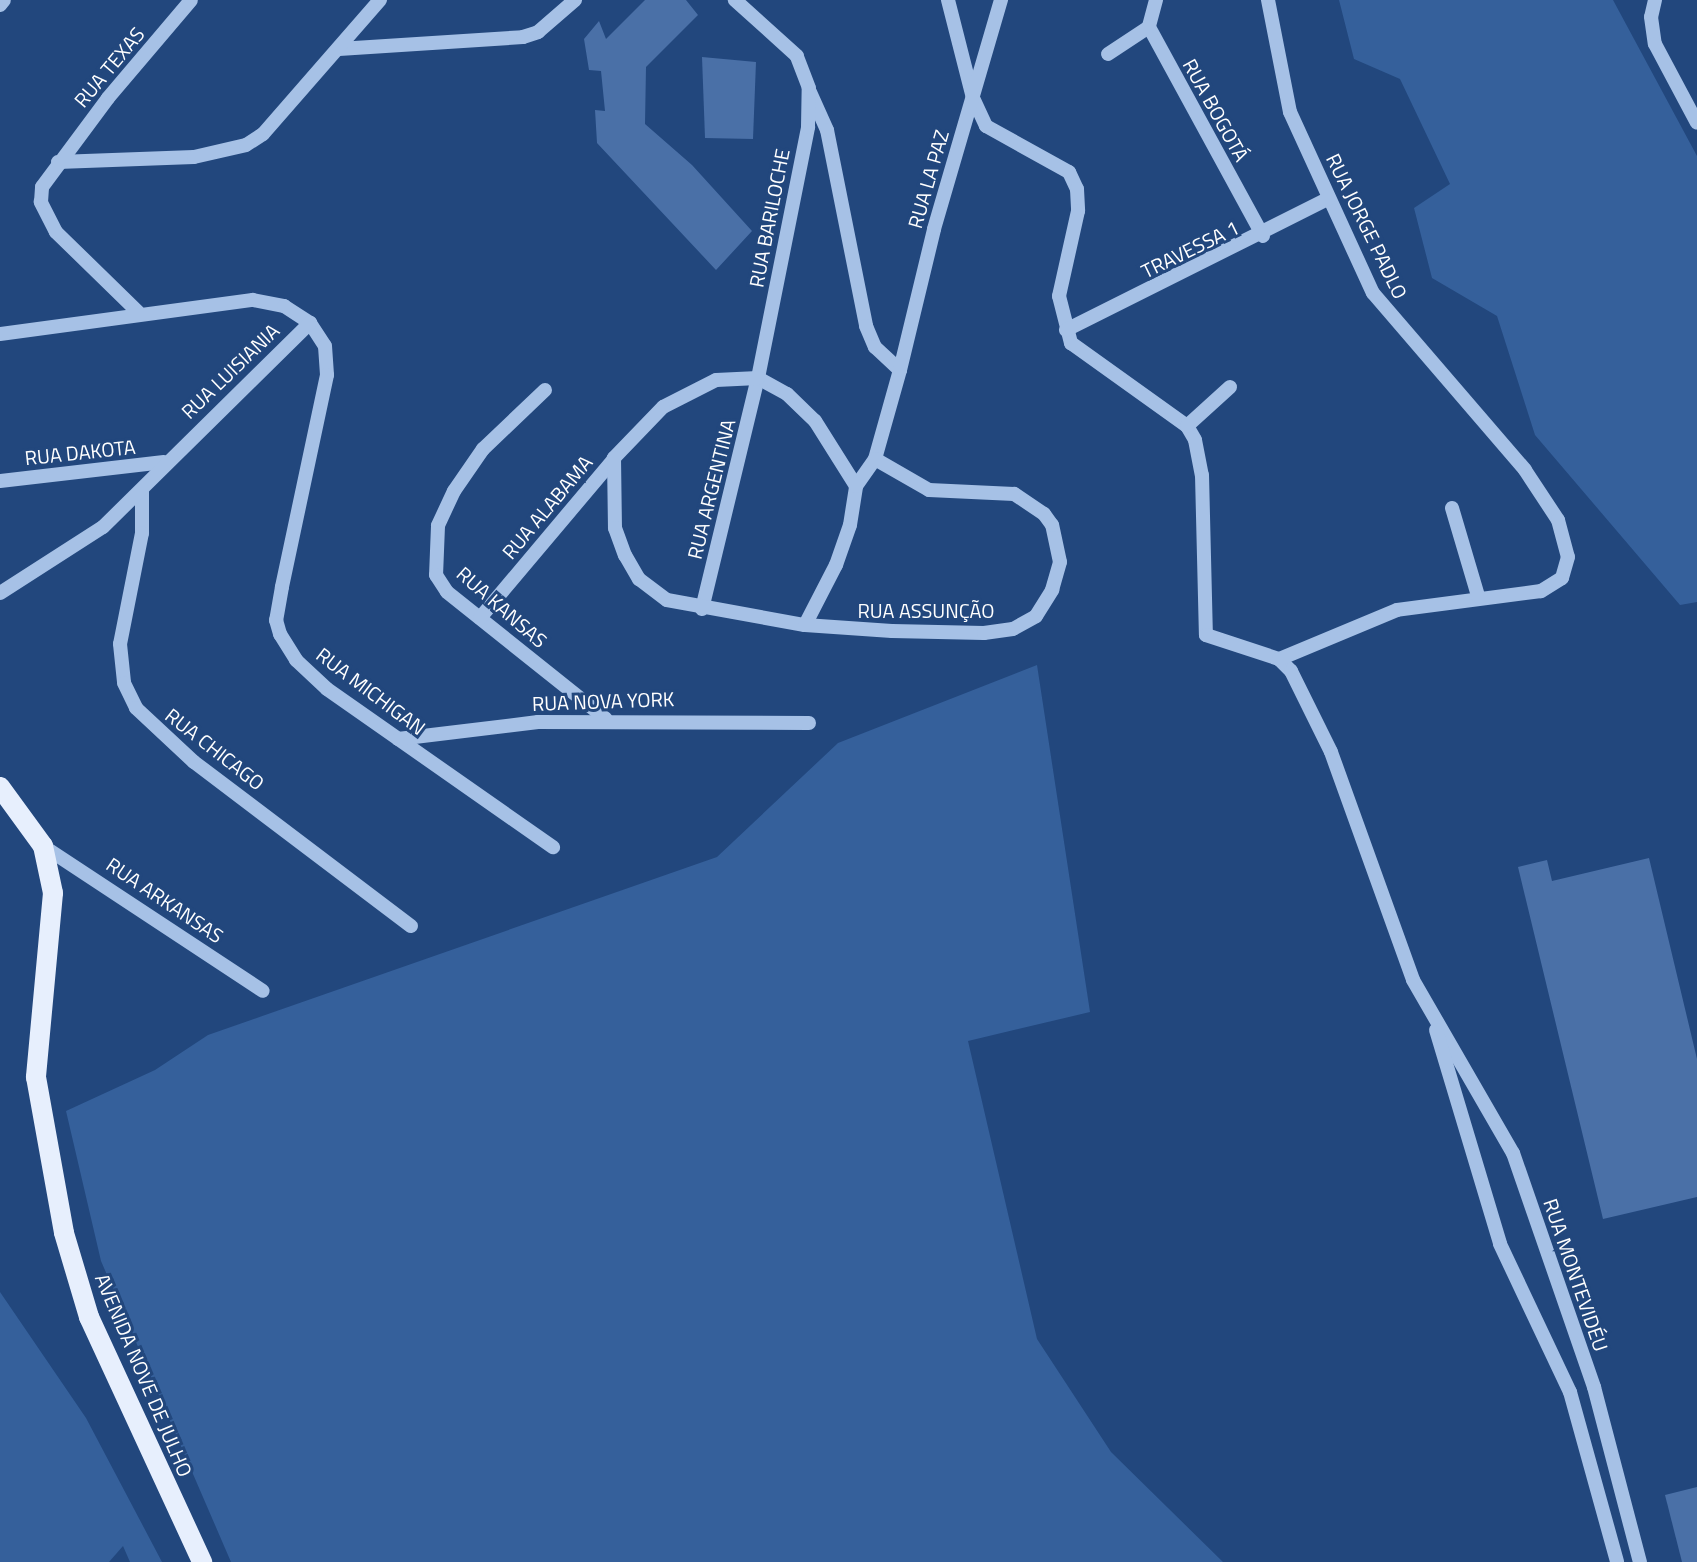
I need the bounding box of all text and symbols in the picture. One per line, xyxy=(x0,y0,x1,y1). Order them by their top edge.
street label: RUA TEXAS xyxy=(69,22,149,112)
street label: RUA BOGOTÁ xyxy=(1178,55,1254,165)
street label: RUA LA PAZ xyxy=(903,127,953,231)
street label: RUA BARILOCHE xyxy=(744,147,794,289)
street label: RUA JORGE PADLO xyxy=(1321,149,1413,303)
street label: TRAVESSA 1 xyxy=(1137,215,1243,283)
street label: RUA LUISIANIA xyxy=(176,318,284,424)
street label: RUA ARGENTINA xyxy=(682,417,740,561)
street label: RUA DAKOTA xyxy=(23,434,137,470)
street label: RUA ALABAMA xyxy=(497,450,597,564)
street label: RUA KANSAS xyxy=(452,561,552,653)
street label: RUA ASSUNÇÃO xyxy=(858,598,994,622)
street label: RUA MICHIGAN xyxy=(312,642,430,740)
street label: RUA NOVA YORK xyxy=(531,687,675,715)
street label: RUA CHICAGO xyxy=(161,703,269,795)
street label: RUA ARKANSAS xyxy=(102,852,228,948)
street label: RUA MONTEVIDÉU xyxy=(1539,1196,1613,1354)
street label: AVENIDA NOVE DE JULHO xyxy=(90,1270,198,1480)

